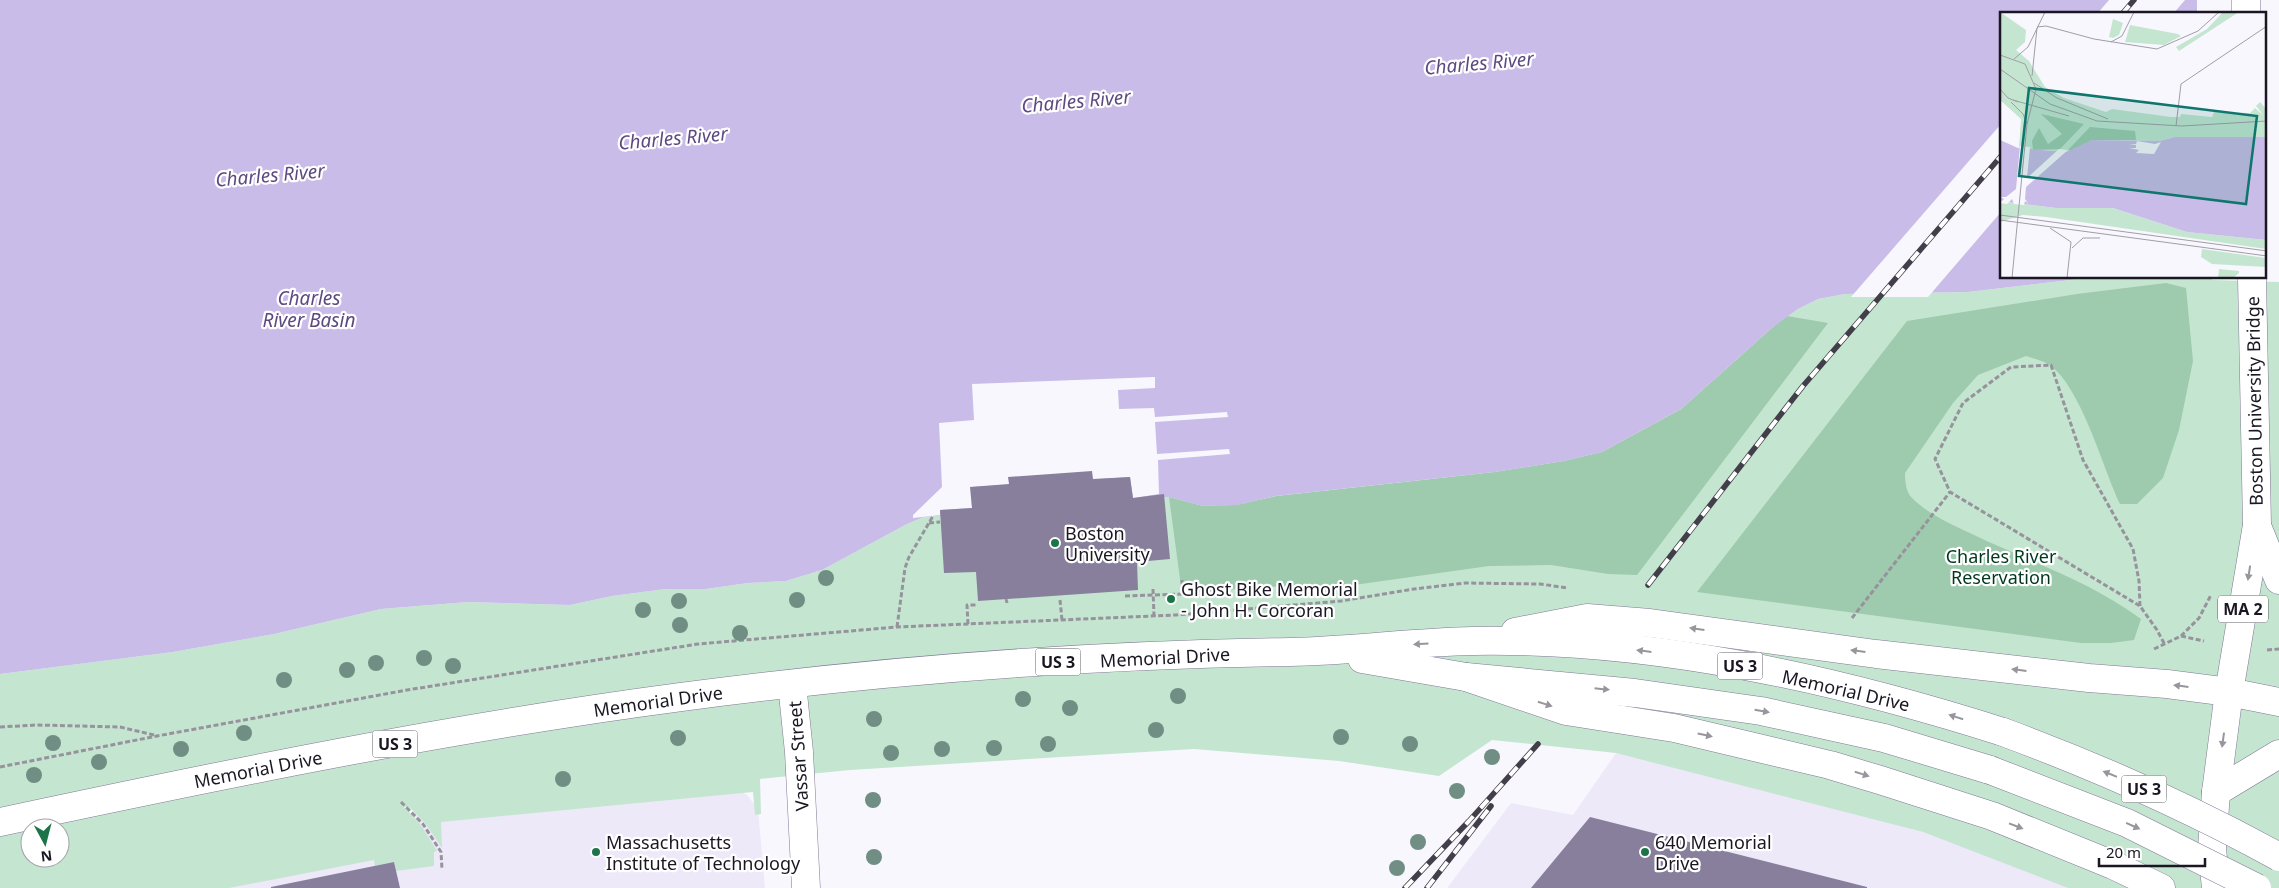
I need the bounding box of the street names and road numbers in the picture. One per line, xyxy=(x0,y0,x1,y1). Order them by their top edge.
street label: Boston University Bridge xyxy=(2240,296,2268,506)
road number: MA 2 xyxy=(2218,596,2268,622)
street label: Memorial Drive xyxy=(1099,642,1231,672)
road number: US 3 xyxy=(1036,649,1080,676)
road number: US 3 xyxy=(1718,652,1762,679)
street label: Memorial Drive xyxy=(1780,664,1912,716)
street label: Memorial Drive xyxy=(592,680,724,722)
street label: Vassar Street xyxy=(782,700,814,812)
road number: US 3 xyxy=(372,731,418,758)
street label: Memorial Drive xyxy=(192,745,324,793)
road number: US 3 xyxy=(2122,776,2166,802)

